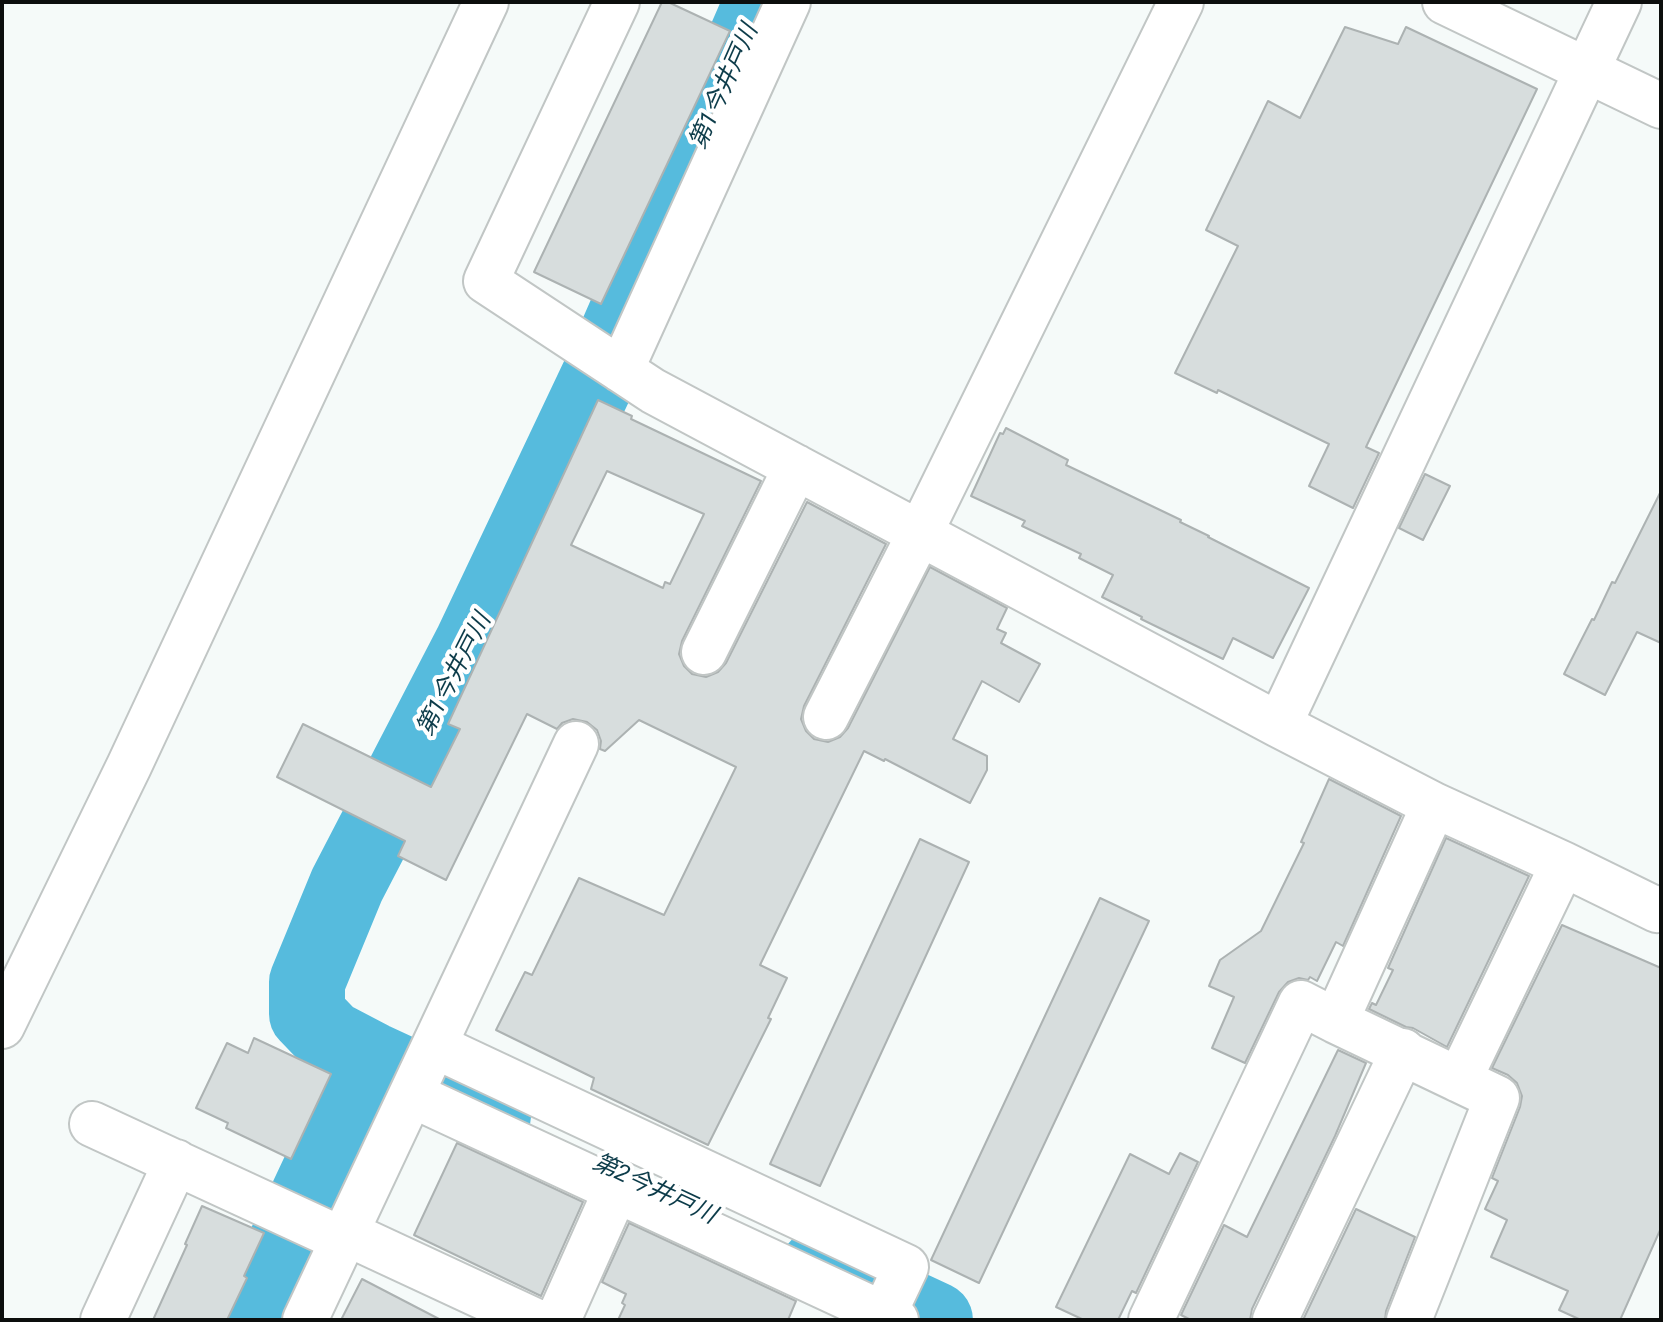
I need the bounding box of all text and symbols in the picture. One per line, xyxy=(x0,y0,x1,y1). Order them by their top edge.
water label: 第1今井戸川 xyxy=(685,20,765,154)
water label: 第1今井戸川 xyxy=(412,609,498,741)
water label: 第2今井戸川 xyxy=(588,1149,720,1231)

